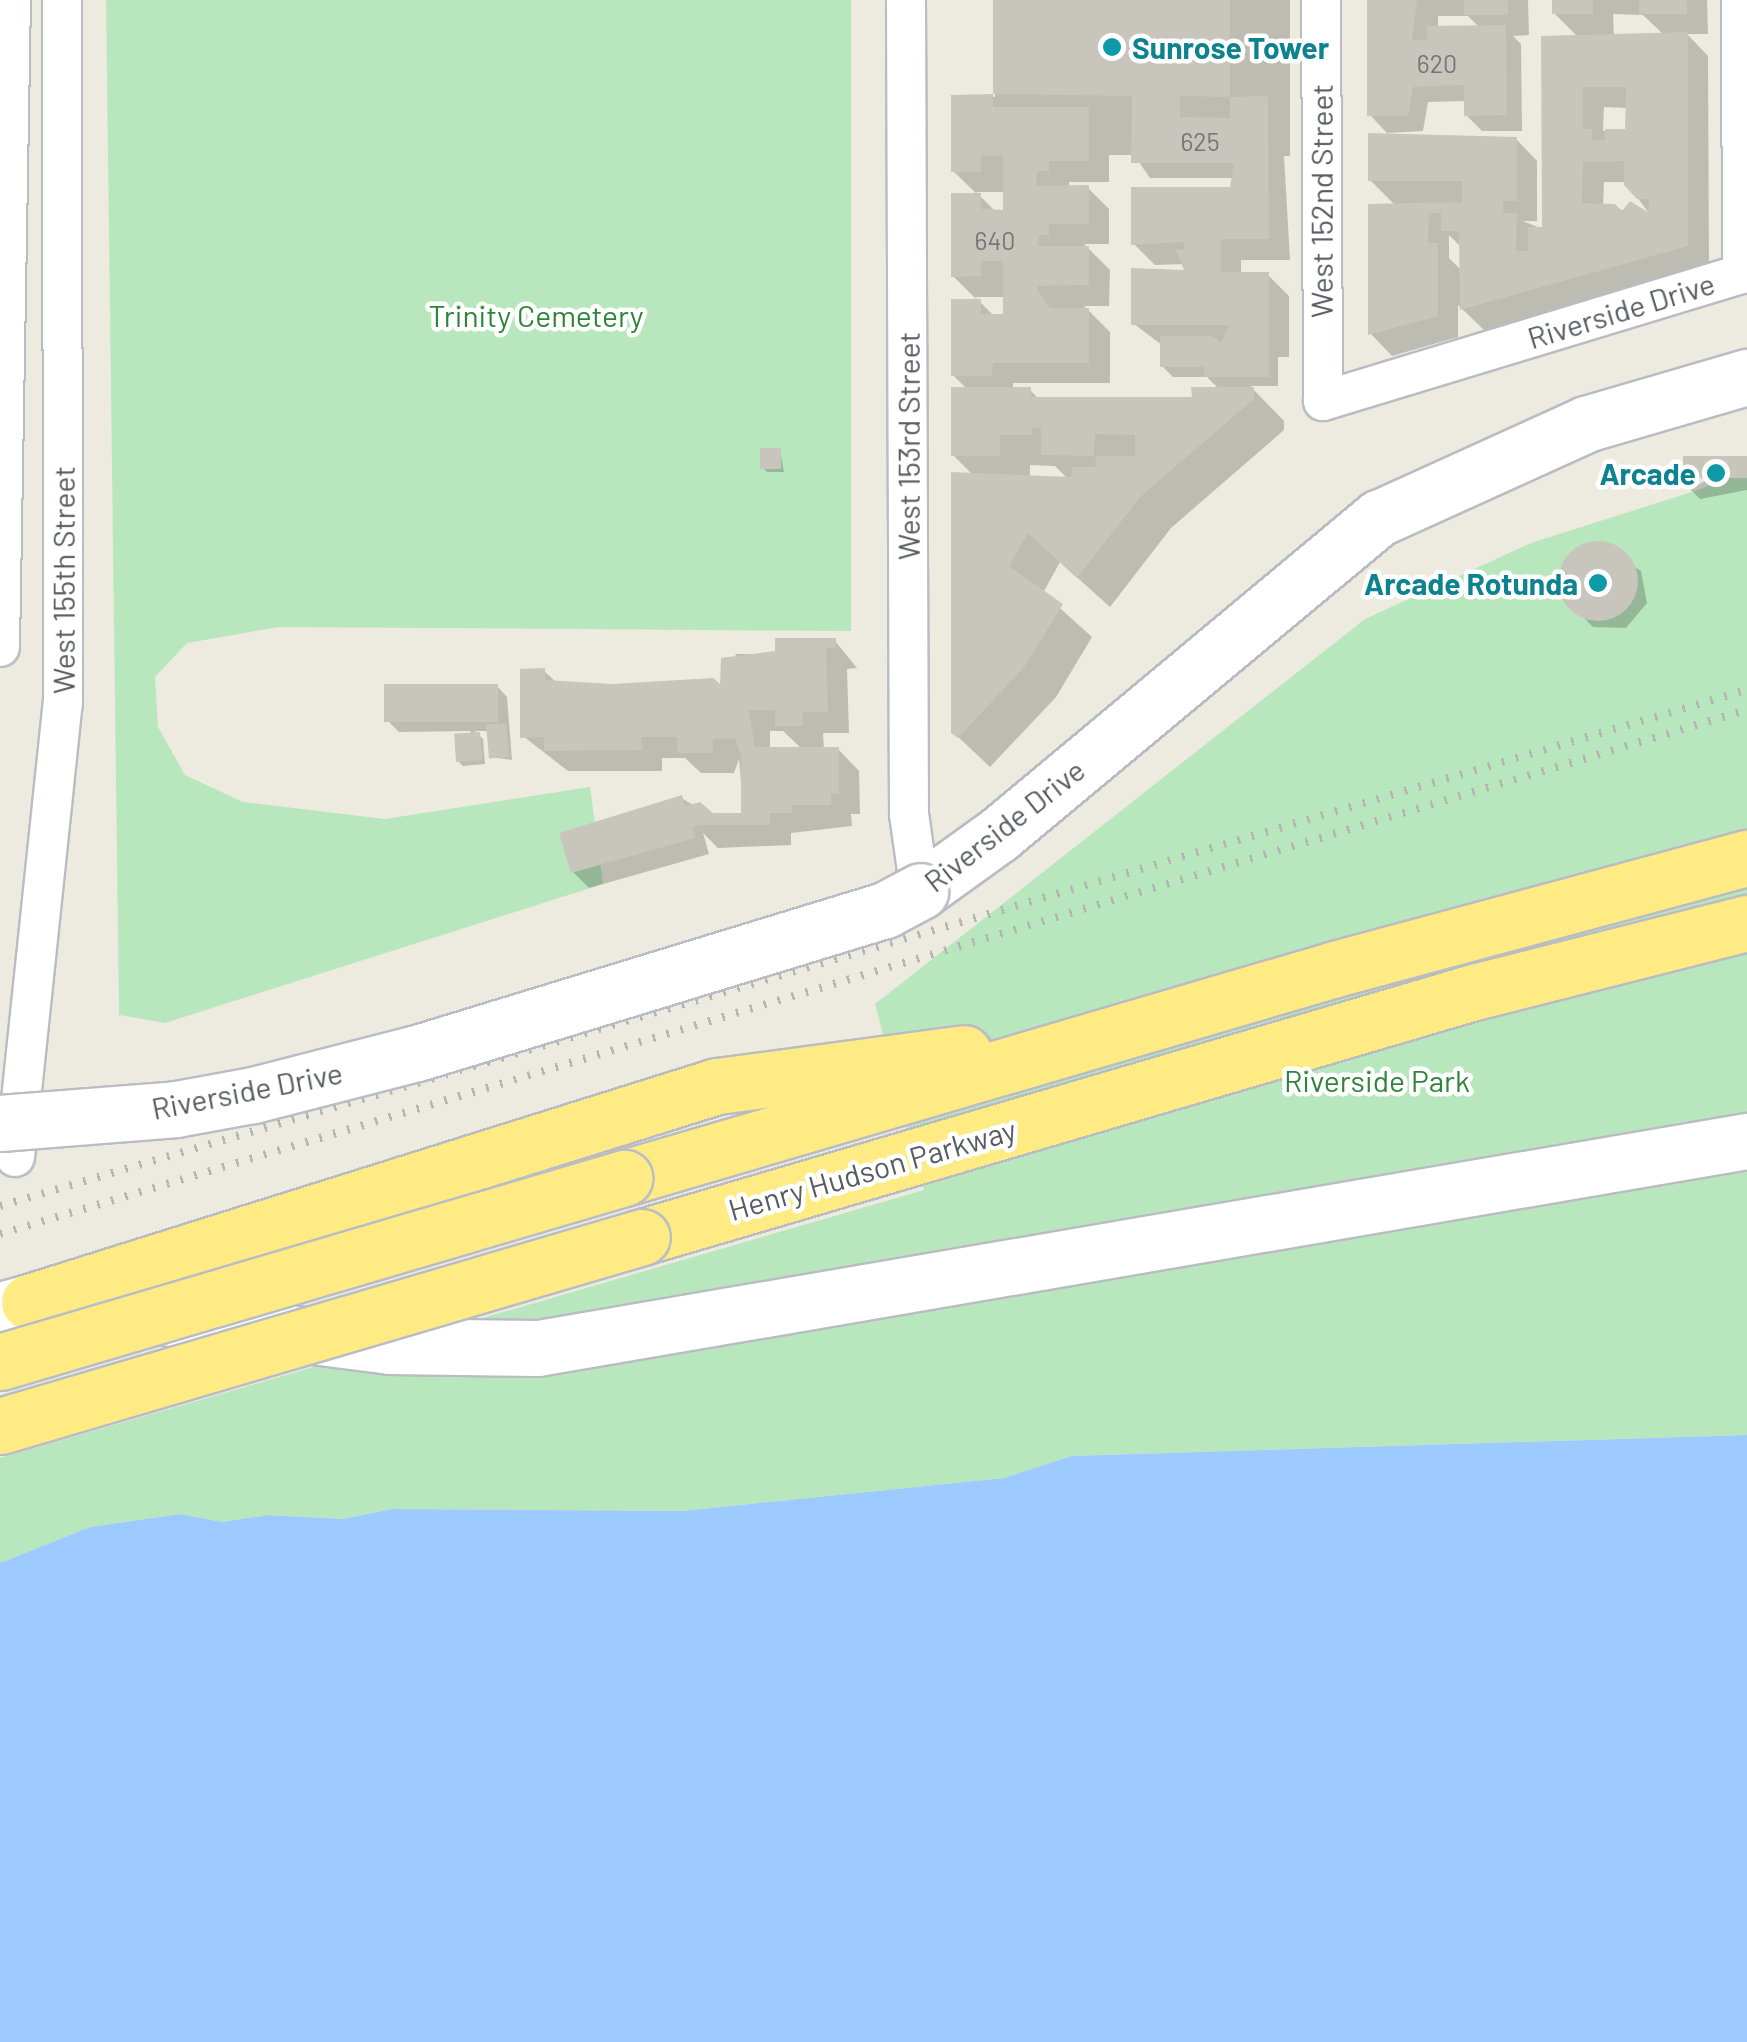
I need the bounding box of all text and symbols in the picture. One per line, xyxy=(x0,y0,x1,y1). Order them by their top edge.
place label: Sunrose Tower xyxy=(1132,29,1329,65)
marker: Sunrose Tower xyxy=(1101,36,1123,58)
house number: 620 xyxy=(1417,48,1457,78)
street label: West 152nd Street xyxy=(1303,84,1339,318)
house number: 625 xyxy=(1180,126,1220,156)
house number: 640 xyxy=(975,225,1015,255)
street label: Riverside Drive xyxy=(1523,264,1719,356)
park label: Trinity Cemetery xyxy=(428,297,644,333)
street label: West 153rd Street xyxy=(890,332,926,560)
place label: Arcade xyxy=(1599,455,1696,491)
marker: Arcade xyxy=(1705,462,1727,484)
street label: West 155th Street xyxy=(45,466,81,694)
place label: Arcade Rotunda xyxy=(1364,565,1578,601)
marker: Arcade Rotunda xyxy=(1587,572,1609,594)
street label: Riverside Drive xyxy=(917,751,1091,899)
street label: Riverside Drive xyxy=(148,1054,346,1126)
park label: Riverside Park xyxy=(1284,1062,1470,1098)
street label: Henry Hudson Parkway xyxy=(724,1111,1020,1227)

